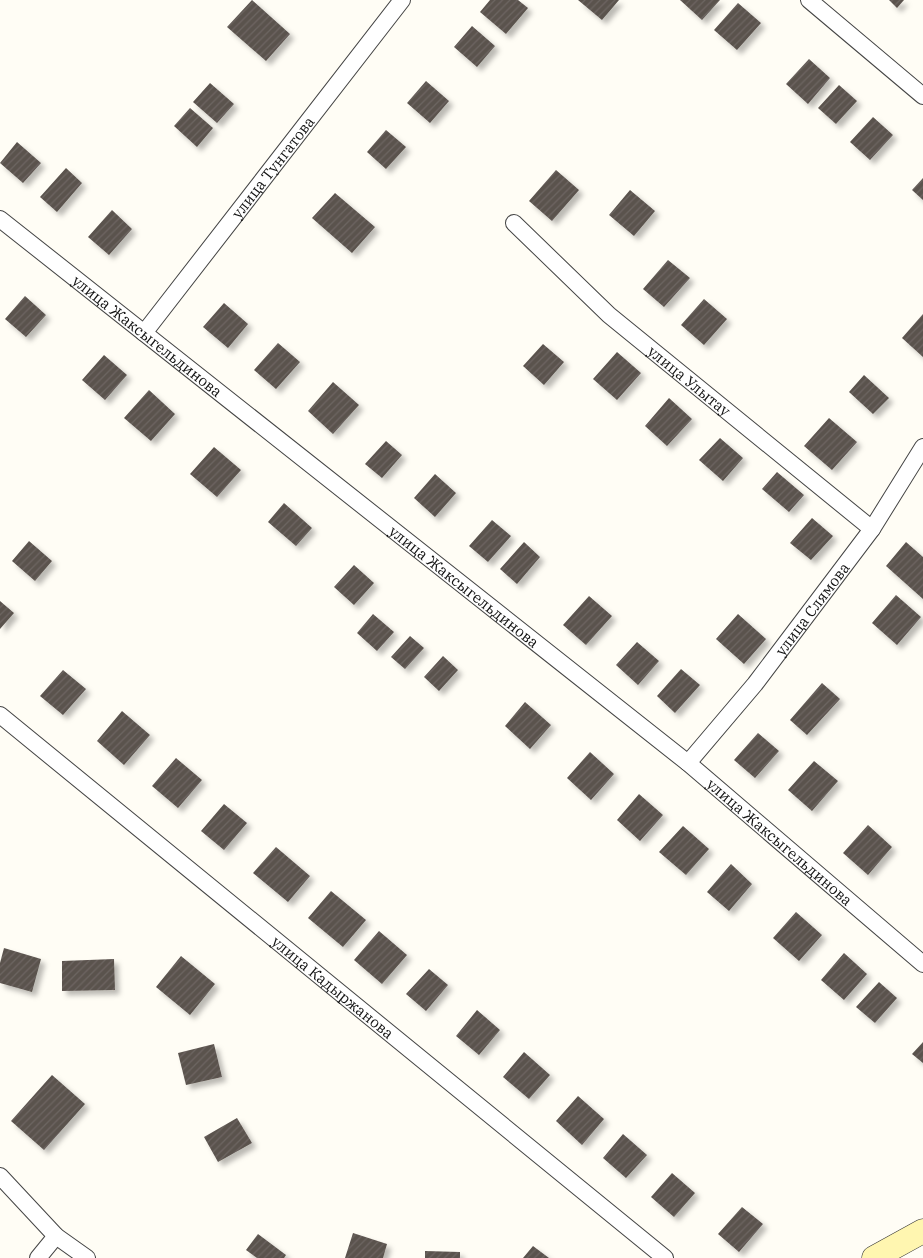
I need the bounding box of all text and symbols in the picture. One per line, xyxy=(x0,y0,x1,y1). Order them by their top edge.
street label: улица Тунгатова xyxy=(227,112,318,222)
street label: улица Жаксыгельдинова xyxy=(69,271,226,401)
street label: улица Улытау xyxy=(644,341,735,420)
street label: улица Жаксыгельдинова xyxy=(386,521,543,651)
street label: улица Слямова xyxy=(771,558,853,659)
street label: улица Жаксыгельдинова xyxy=(703,774,857,909)
street label: улица Кадыржанова xyxy=(268,932,398,1042)

